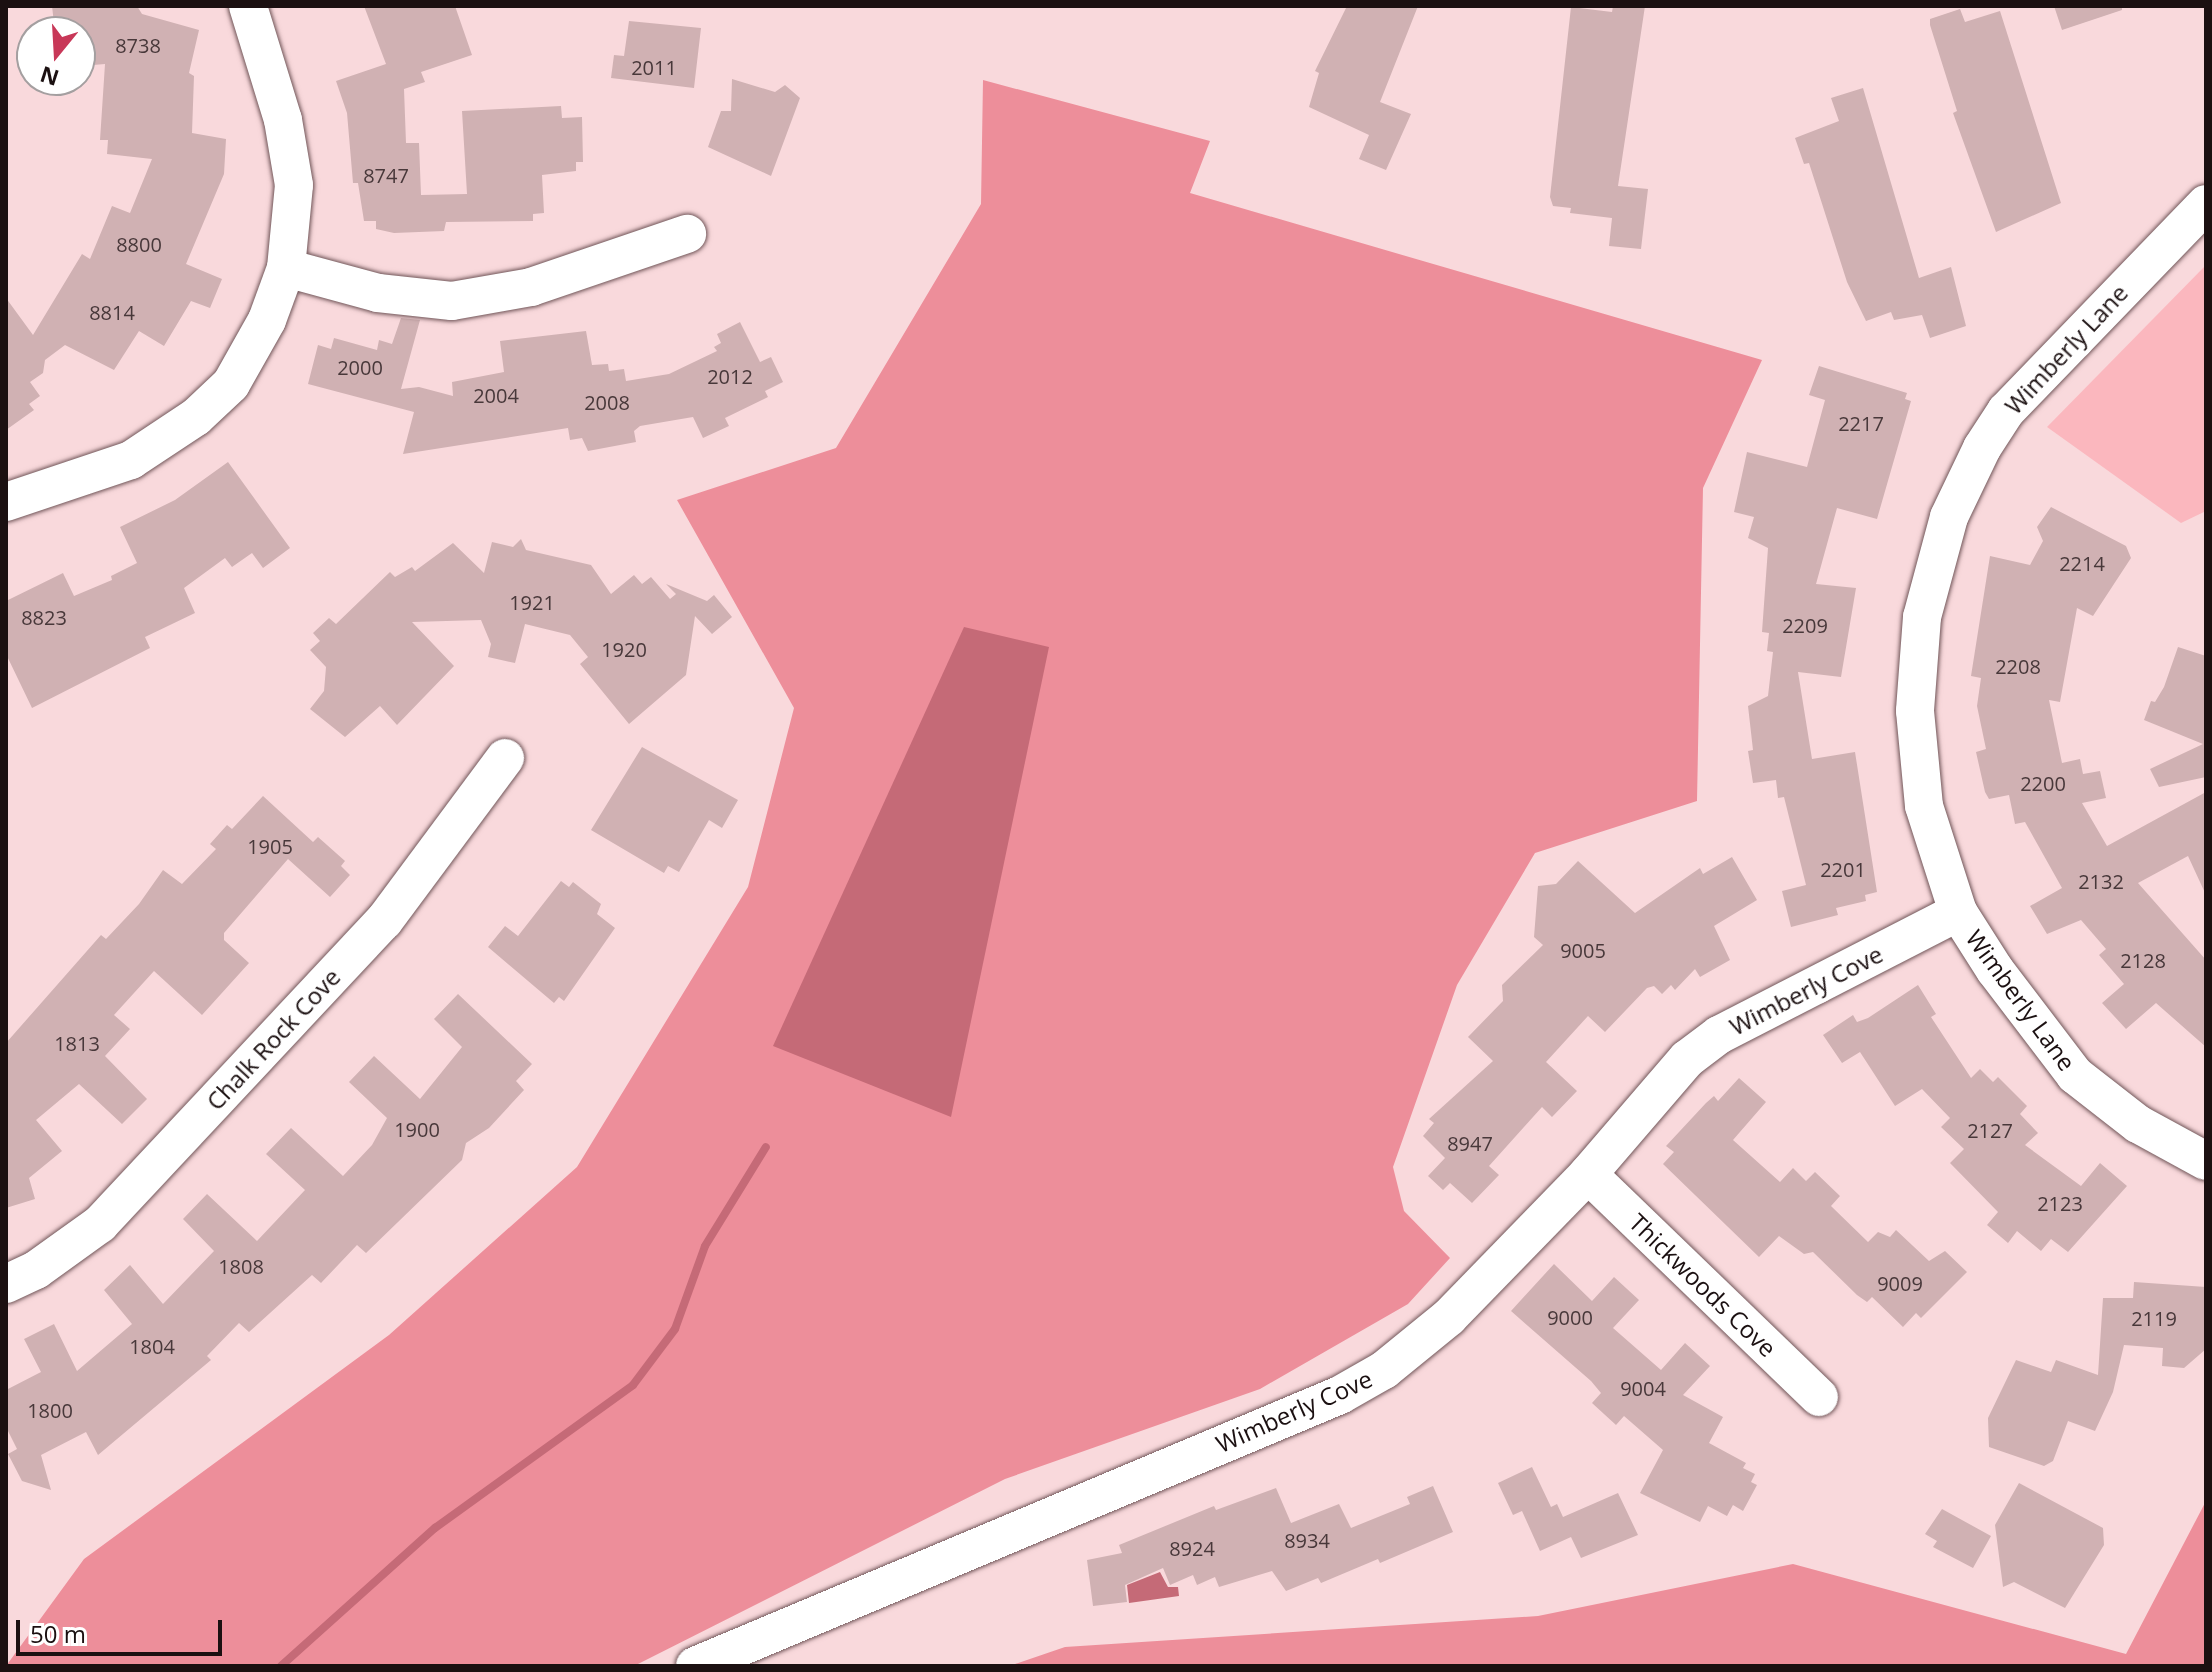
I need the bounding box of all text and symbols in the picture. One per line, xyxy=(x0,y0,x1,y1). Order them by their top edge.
north arrow xyxy=(16,16,96,96)
house number: 8738 xyxy=(115,33,161,57)
house number: 2011 xyxy=(631,55,677,79)
text: N xyxy=(36,60,62,94)
house number: 8747 xyxy=(363,163,409,187)
house number: 8800 xyxy=(116,232,162,256)
street label: Wimberly Lane xyxy=(1999,278,2133,420)
house number: 8814 xyxy=(89,300,135,324)
house number: 2000 xyxy=(337,355,383,379)
house number: 2012 xyxy=(707,364,753,388)
house number: 2004 xyxy=(473,383,519,407)
house number: 2008 xyxy=(584,390,630,414)
house number: 2217 xyxy=(1838,411,1884,435)
house number: 2214 xyxy=(2059,551,2105,575)
house number: 1921 xyxy=(509,590,555,614)
house number: 8823 xyxy=(21,605,67,629)
house number: 2209 xyxy=(1782,613,1828,637)
house number: 1920 xyxy=(601,637,647,661)
house number: 2208 xyxy=(1995,654,2041,678)
house number: 2200 xyxy=(2020,771,2066,795)
house number: 1905 xyxy=(247,834,293,858)
house number: 2201 xyxy=(1820,857,1866,881)
house number: 2132 xyxy=(2078,869,2124,893)
street label: Wimberly Lane xyxy=(1960,924,2082,1076)
house number: 9005 xyxy=(1560,938,1606,962)
street label: Wimberly Cove xyxy=(1725,939,1887,1041)
house number: 2128 xyxy=(2120,948,2166,972)
street label: Chalk Rock Cove xyxy=(200,962,346,1116)
house number: 1813 xyxy=(54,1031,100,1055)
house number: 1900 xyxy=(394,1117,440,1141)
house number: 2127 xyxy=(1967,1118,2013,1142)
house number: 8947 xyxy=(1447,1131,1493,1155)
house number: 2123 xyxy=(2037,1191,2083,1215)
street label: Thickwoods Cove xyxy=(1624,1208,1782,1362)
house number: 1808 xyxy=(218,1254,264,1278)
house number: 9009 xyxy=(1877,1271,1923,1295)
house number: 9000 xyxy=(1547,1305,1593,1329)
house number: 2119 xyxy=(2131,1306,2177,1330)
house number: 1804 xyxy=(129,1334,175,1358)
street label: Wimberly Cove xyxy=(1212,1364,1376,1458)
house number: 9004 xyxy=(1620,1376,1666,1400)
house number: 1800 xyxy=(27,1398,73,1422)
house number: 8934 xyxy=(1284,1528,1330,1552)
house number: 8924 xyxy=(1169,1536,1215,1560)
scale bar xyxy=(20,1604,226,1654)
text: 50 m xyxy=(30,1617,86,1650)

